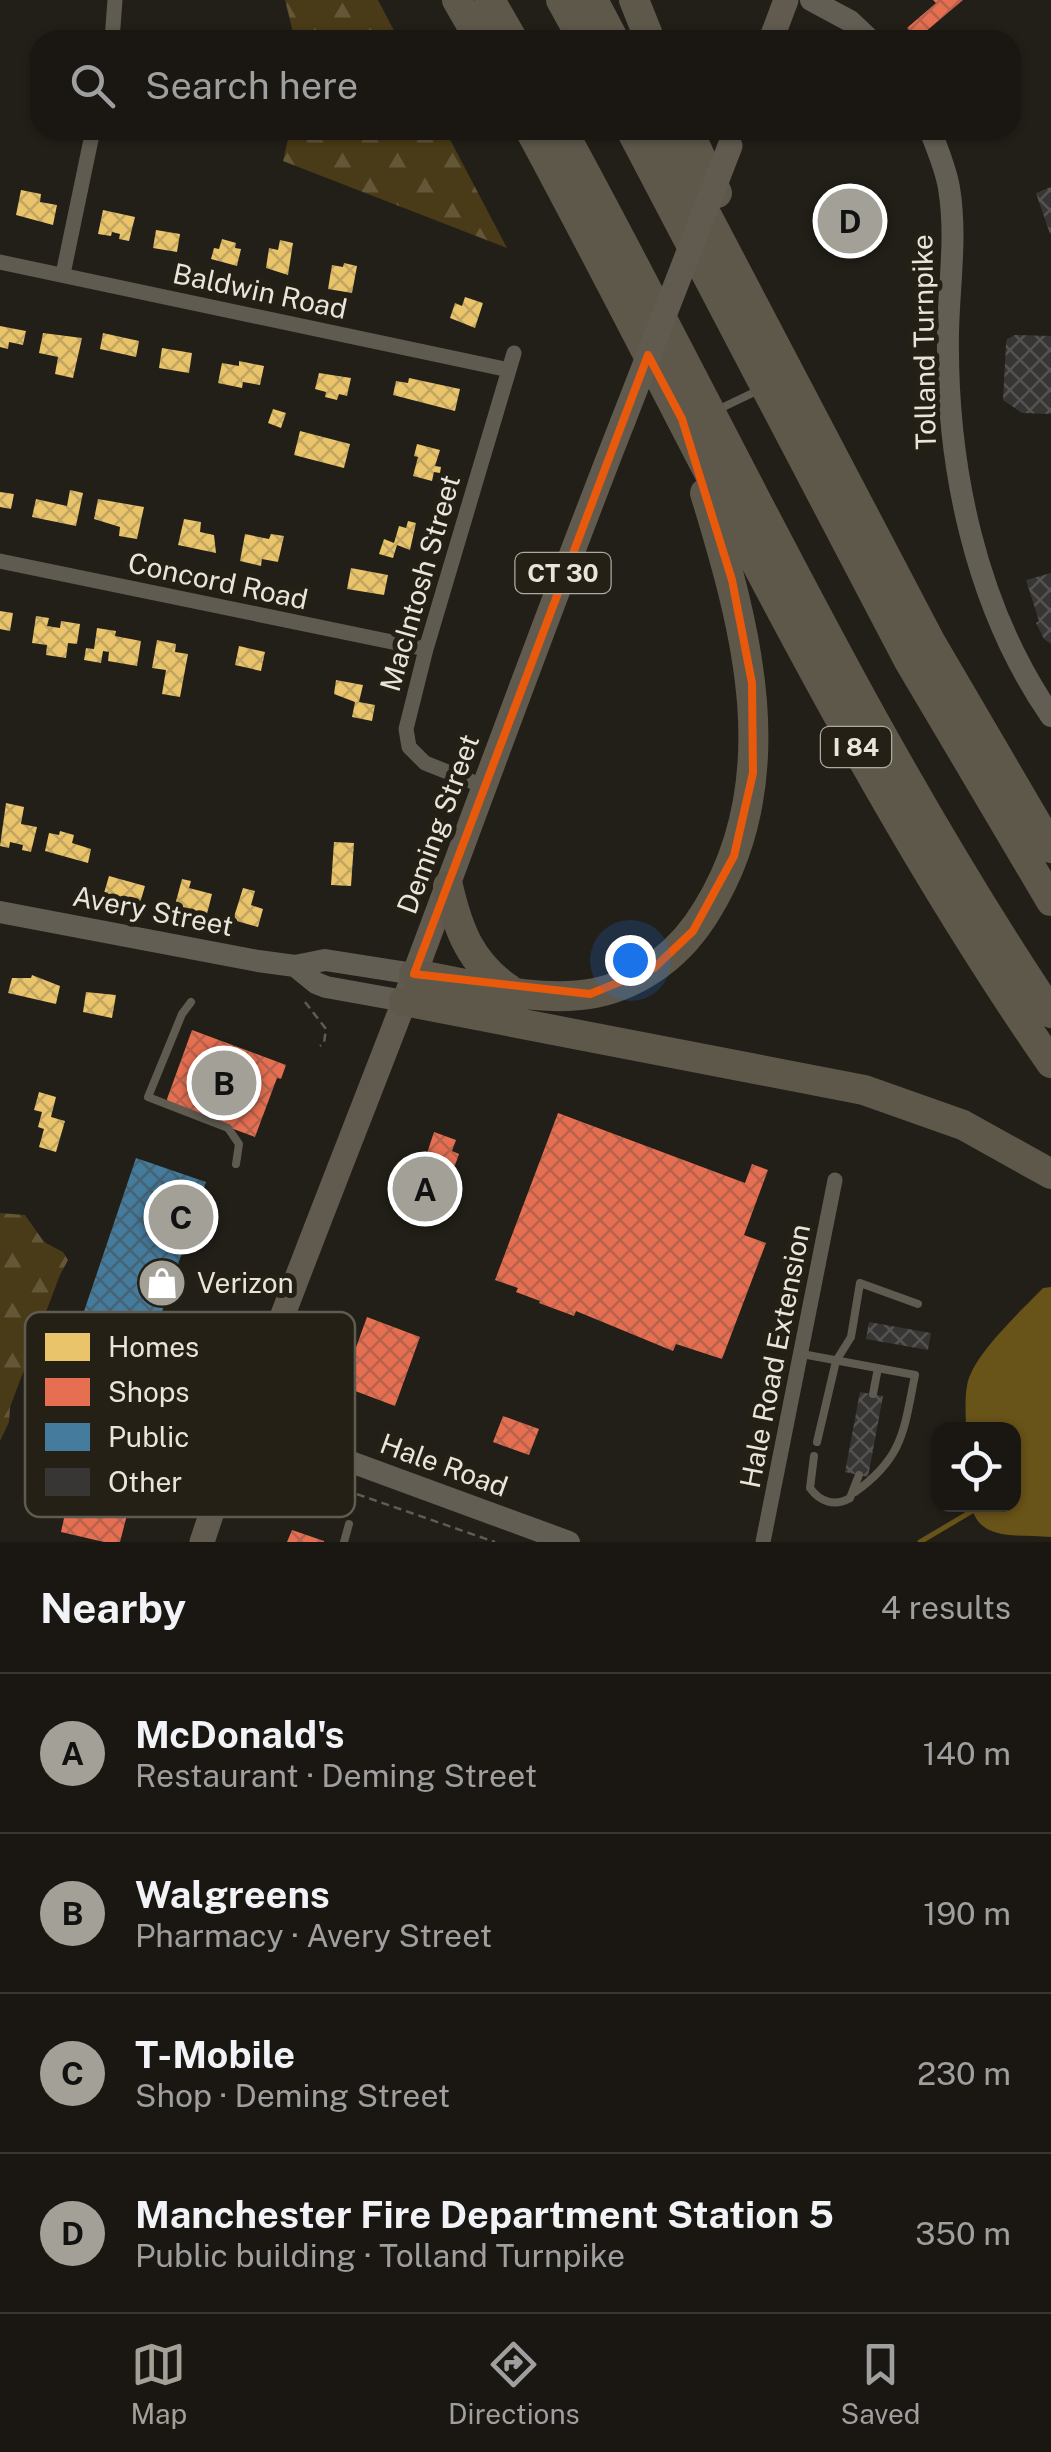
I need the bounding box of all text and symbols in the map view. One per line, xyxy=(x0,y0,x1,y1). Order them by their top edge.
search box xyxy=(30,30,1021,140)
icon: search xyxy=(65,58,120,113)
text: Search here xyxy=(145,63,358,108)
pin: D xyxy=(818,184,882,258)
street label: Tolland Turnpike xyxy=(905,234,942,450)
street label: Baldwin Road xyxy=(170,256,350,325)
street label: MacIntosh Street xyxy=(373,471,466,695)
street label: Concord Road xyxy=(125,545,311,616)
road number: CT 30 xyxy=(516,553,610,593)
road number: I 84 xyxy=(821,727,891,767)
street label: Deming Street xyxy=(390,729,485,918)
street label: Avery Street xyxy=(70,879,236,942)
your location xyxy=(605,935,656,986)
pin: B xyxy=(192,1046,256,1120)
pin: A xyxy=(392,1152,458,1226)
pin: C xyxy=(148,1180,214,1254)
street label: Hale Road Extension xyxy=(733,1221,816,1491)
shop icon: Verizon xyxy=(136,1257,188,1309)
place label: Verizon xyxy=(197,1266,294,1299)
legend xyxy=(25,1312,355,1517)
text: Homes xyxy=(108,1330,199,1363)
text: Shops xyxy=(108,1375,190,1408)
text: Public xyxy=(108,1420,189,1453)
map controls xyxy=(931,1422,1021,1512)
button: locate xyxy=(931,1422,1021,1512)
street label: Hale Road xyxy=(376,1426,513,1503)
text: Other xyxy=(108,1465,182,1498)
text: Nearby xyxy=(40,1583,186,1632)
text: 4 results xyxy=(881,1589,1011,1626)
text: McDonald's xyxy=(135,1712,345,1757)
text: A xyxy=(61,1735,84,1772)
text: 140 m xyxy=(923,1735,1011,1772)
text: Restaurant · Deming Street xyxy=(135,1757,537,1794)
text: Walgreens xyxy=(135,1872,330,1917)
text: B xyxy=(62,1895,83,1932)
text: 190 m xyxy=(923,1895,1011,1932)
text: Pharmacy · Avery Street xyxy=(135,1917,492,1954)
text: T-Mobile xyxy=(135,2032,295,2077)
text: C xyxy=(61,2055,84,2092)
text: 230 m xyxy=(917,2055,1011,2092)
text: Shop · Deming Street xyxy=(135,2077,450,2114)
text: Manchester Fire Department Station 5 xyxy=(135,2192,834,2237)
text: D xyxy=(61,2215,84,2252)
text: 350 m xyxy=(915,2215,1011,2252)
text: Public building · Tolland Turnpike xyxy=(135,2237,625,2274)
tab: Map xyxy=(130,2337,187,2430)
tab: Directions xyxy=(448,2337,580,2430)
tab: Saved xyxy=(840,2337,921,2430)

